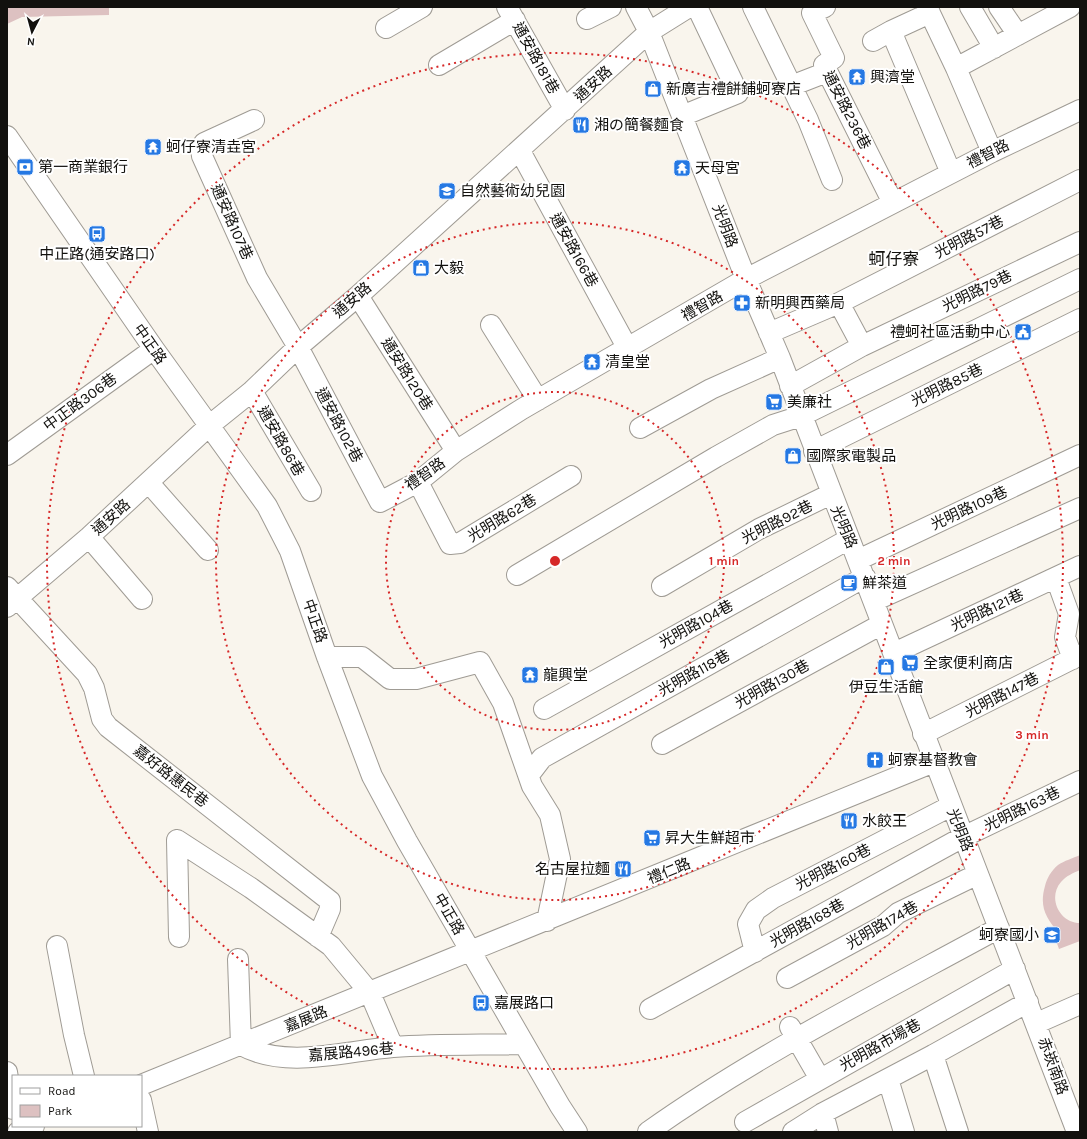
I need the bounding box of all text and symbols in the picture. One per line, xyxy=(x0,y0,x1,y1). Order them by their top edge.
north arrow xyxy=(12,12,52,52)
street label: 通安路181巷 xyxy=(509,19,563,97)
text: N xyxy=(26,35,36,48)
street label: 通安路 xyxy=(570,62,616,106)
temple icon: 興濟堂 xyxy=(847,67,867,87)
street label: 通安路236巷 xyxy=(819,68,875,152)
place label: 興濟堂 xyxy=(870,68,915,86)
shop icon: 新廣吉禮餅鋪蚵寮店 xyxy=(643,79,663,99)
place label: 新廣吉禮餅鋪蚵寮店 xyxy=(666,80,801,98)
restaurant icon: 湘の簡餐麵食 xyxy=(571,115,591,135)
place label: 湘の簡餐麵食 xyxy=(594,116,684,134)
street label: 禮智路 xyxy=(964,136,1012,172)
temple icon: 蚵仔寮清垚宮 xyxy=(143,137,163,157)
place label: 蚵仔寮清垚宮 xyxy=(166,138,256,156)
bank icon: 第一商業銀行 xyxy=(15,157,35,177)
place label: 第一商業銀行 xyxy=(38,158,128,176)
temple icon: 天母宮 xyxy=(672,158,692,178)
place label: 天母宮 xyxy=(695,159,740,177)
street label: 通安路107巷 xyxy=(207,181,257,263)
school or university icon: 自然藝術幼兒園 xyxy=(437,181,457,201)
place label: 自然藝術幼兒園 xyxy=(460,182,565,200)
street label: 光明路 xyxy=(709,202,741,250)
street label: 通安路166巷 xyxy=(546,210,602,290)
street label: 光明路57巷 xyxy=(931,212,1007,262)
bus stop icon: 中正路(通安路口) xyxy=(87,224,107,244)
place label: 中正路(通安路口) xyxy=(39,245,155,263)
district label: 蚵仔寮 xyxy=(869,249,920,269)
shop icon: 大毅 xyxy=(411,258,431,278)
place label: 大毅 xyxy=(434,259,464,277)
street label: 光明路79巷 xyxy=(939,266,1015,316)
street label: 通安路 xyxy=(329,278,375,322)
street label: 禮智路 xyxy=(678,287,726,325)
pharmacy icon: 新明興西藥局 xyxy=(732,293,752,313)
place label: 新明興西藥局 xyxy=(755,294,845,312)
street label: 中正路 xyxy=(130,320,170,368)
public building icon: 禮蚵社區活動中心 xyxy=(1013,322,1033,342)
place label: 禮蚵社區活動中心 xyxy=(890,323,1010,341)
street label: 通安路120巷 xyxy=(377,334,437,414)
temple icon: 清皇堂 xyxy=(582,352,602,372)
place label: 清皇堂 xyxy=(605,353,650,371)
street label: 光明路85巷 xyxy=(908,360,986,410)
street label: 中正路306巷 xyxy=(40,369,120,435)
street label: 通安路102巷 xyxy=(312,384,366,466)
supermarket icon: 美廉社 xyxy=(764,392,784,412)
place label: 美廉社 xyxy=(787,393,832,411)
street label: 通安路86巷 xyxy=(254,403,308,479)
shop icon: 國際家電製品 xyxy=(783,446,803,466)
place label: 國際家電製品 xyxy=(806,447,896,465)
street label: 禮智路 xyxy=(401,454,449,494)
street label: 光明路109巷 xyxy=(928,482,1010,534)
street label: 光明路62巷 xyxy=(464,490,540,546)
street label: 通安路 xyxy=(88,495,134,539)
street label: 光明路92巷 xyxy=(738,496,816,548)
street label: 光明路 xyxy=(827,503,861,551)
centre of rings xyxy=(548,554,562,568)
text: 1 min xyxy=(709,554,739,568)
text: 2 min xyxy=(877,554,911,568)
cafe icon: 鮮茶道 xyxy=(839,573,859,593)
place label: 鮮茶道 xyxy=(862,574,907,592)
street label: 光明路121巷 xyxy=(948,585,1026,635)
street label: 光明路104巷 xyxy=(656,596,736,652)
street label: 中正路 xyxy=(299,597,331,645)
street label: 光明路118巷 xyxy=(655,646,733,700)
supermarket icon: 全家便利商店 xyxy=(900,653,920,673)
place label: 全家便利商店 xyxy=(923,654,1013,672)
street label: 光明路130巷 xyxy=(731,656,813,712)
shop icon: 伊豆生活館 xyxy=(876,657,896,677)
temple icon: 龍興堂 xyxy=(520,665,540,685)
place label: 龍興堂 xyxy=(543,666,588,684)
street label: 光明路147巷 xyxy=(962,669,1042,721)
place label: 伊豆生活館 xyxy=(848,678,924,696)
text: 3 min xyxy=(1015,728,1049,742)
street label: 嘉好路惠民巷 xyxy=(130,741,212,811)
church icon: 蚵寮基督教會 xyxy=(865,750,885,770)
place label: 蚵寮基督教會 xyxy=(888,751,978,769)
street label: 光明路163巷 xyxy=(981,783,1063,835)
street label: 光明路 xyxy=(943,806,977,854)
restaurant icon: 水餃王 xyxy=(839,811,859,831)
place label: 水餃王 xyxy=(862,812,907,830)
supermarket icon: 昇大生鮮超市 xyxy=(642,828,662,848)
place label: 昇大生鮮超市 xyxy=(665,829,755,847)
street label: 光明路160巷 xyxy=(792,840,874,894)
street label: 禮仁路 xyxy=(645,854,693,888)
restaurant icon: 名古屋拉麵 xyxy=(613,859,633,879)
place label: 名古屋拉麵 xyxy=(535,860,610,878)
street label: 中正路 xyxy=(430,890,468,938)
street label: 光明路168巷 xyxy=(766,895,848,951)
street label: 光明路174巷 xyxy=(843,897,921,953)
school or university icon: 蚵寮國小 xyxy=(1042,925,1062,945)
place label: 蚵寮國小 xyxy=(979,926,1039,944)
bus stop icon: 嘉展路口 xyxy=(471,993,491,1013)
place label: 嘉展路口 xyxy=(494,994,554,1012)
street label: 嘉展路 xyxy=(282,1002,330,1036)
street label: 光明路市場巷 xyxy=(836,1015,924,1075)
street label: 赤崁南路 xyxy=(1034,1035,1072,1097)
street label: 嘉展路496巷 xyxy=(308,1039,394,1065)
legend xyxy=(12,1075,142,1127)
text: Road xyxy=(48,1084,76,1098)
text: Park xyxy=(48,1104,73,1118)

